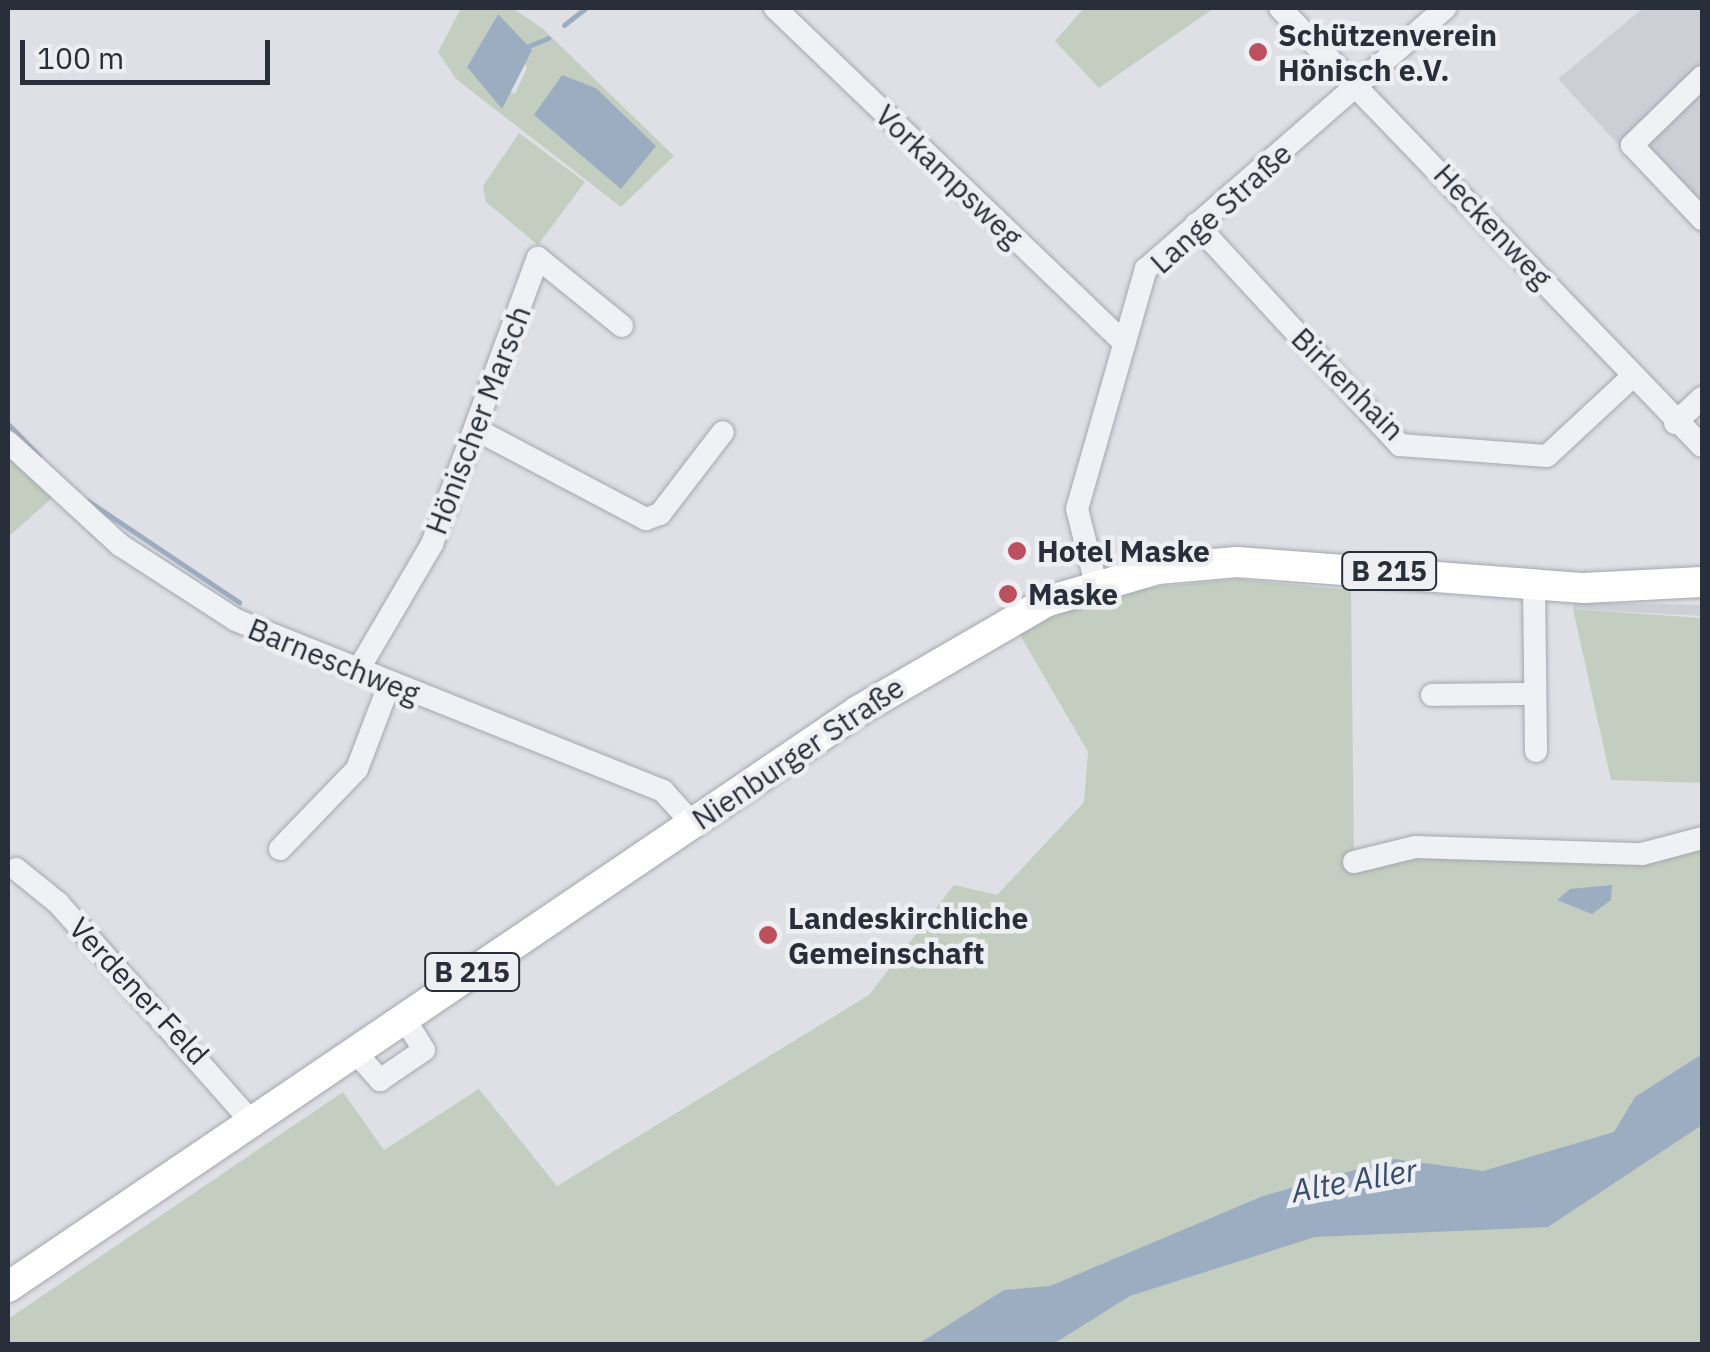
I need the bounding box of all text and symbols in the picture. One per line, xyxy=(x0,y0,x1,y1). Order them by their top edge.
place label: Schützenverein Hönisch e.V. xyxy=(1278,17,1497,88)
scale bar xyxy=(25,20,275,82)
text: 100 m xyxy=(37,38,124,77)
marker: Schützenverein Hönisch e.V. xyxy=(1247,41,1269,63)
street label: Vorkampsweg xyxy=(868,97,1030,255)
street label: Lange Straße xyxy=(1143,135,1299,281)
street label: Heckenweg xyxy=(1426,156,1560,296)
street label: Hönischer Marsch xyxy=(418,301,538,539)
street label: Birkenhain xyxy=(1284,320,1412,448)
place label: Hotel Maske xyxy=(1037,533,1210,569)
marker: Hotel Maske xyxy=(1006,540,1028,562)
road number: B 215 xyxy=(1339,548,1439,594)
place label: Maske xyxy=(1028,576,1118,612)
marker: Maske xyxy=(997,583,1019,605)
street label: Barneschweg xyxy=(243,610,425,712)
street label: Nienburger Straße xyxy=(685,669,911,837)
place label: Landeskirchliche Gemeinschaft xyxy=(788,900,1028,970)
street label: Verdener Feld xyxy=(62,910,216,1072)
marker: Landeskirchliche Gemeinschaft xyxy=(757,924,779,946)
road number: B 215 xyxy=(422,949,522,995)
water label: Alte Aller xyxy=(1288,1150,1420,1210)

